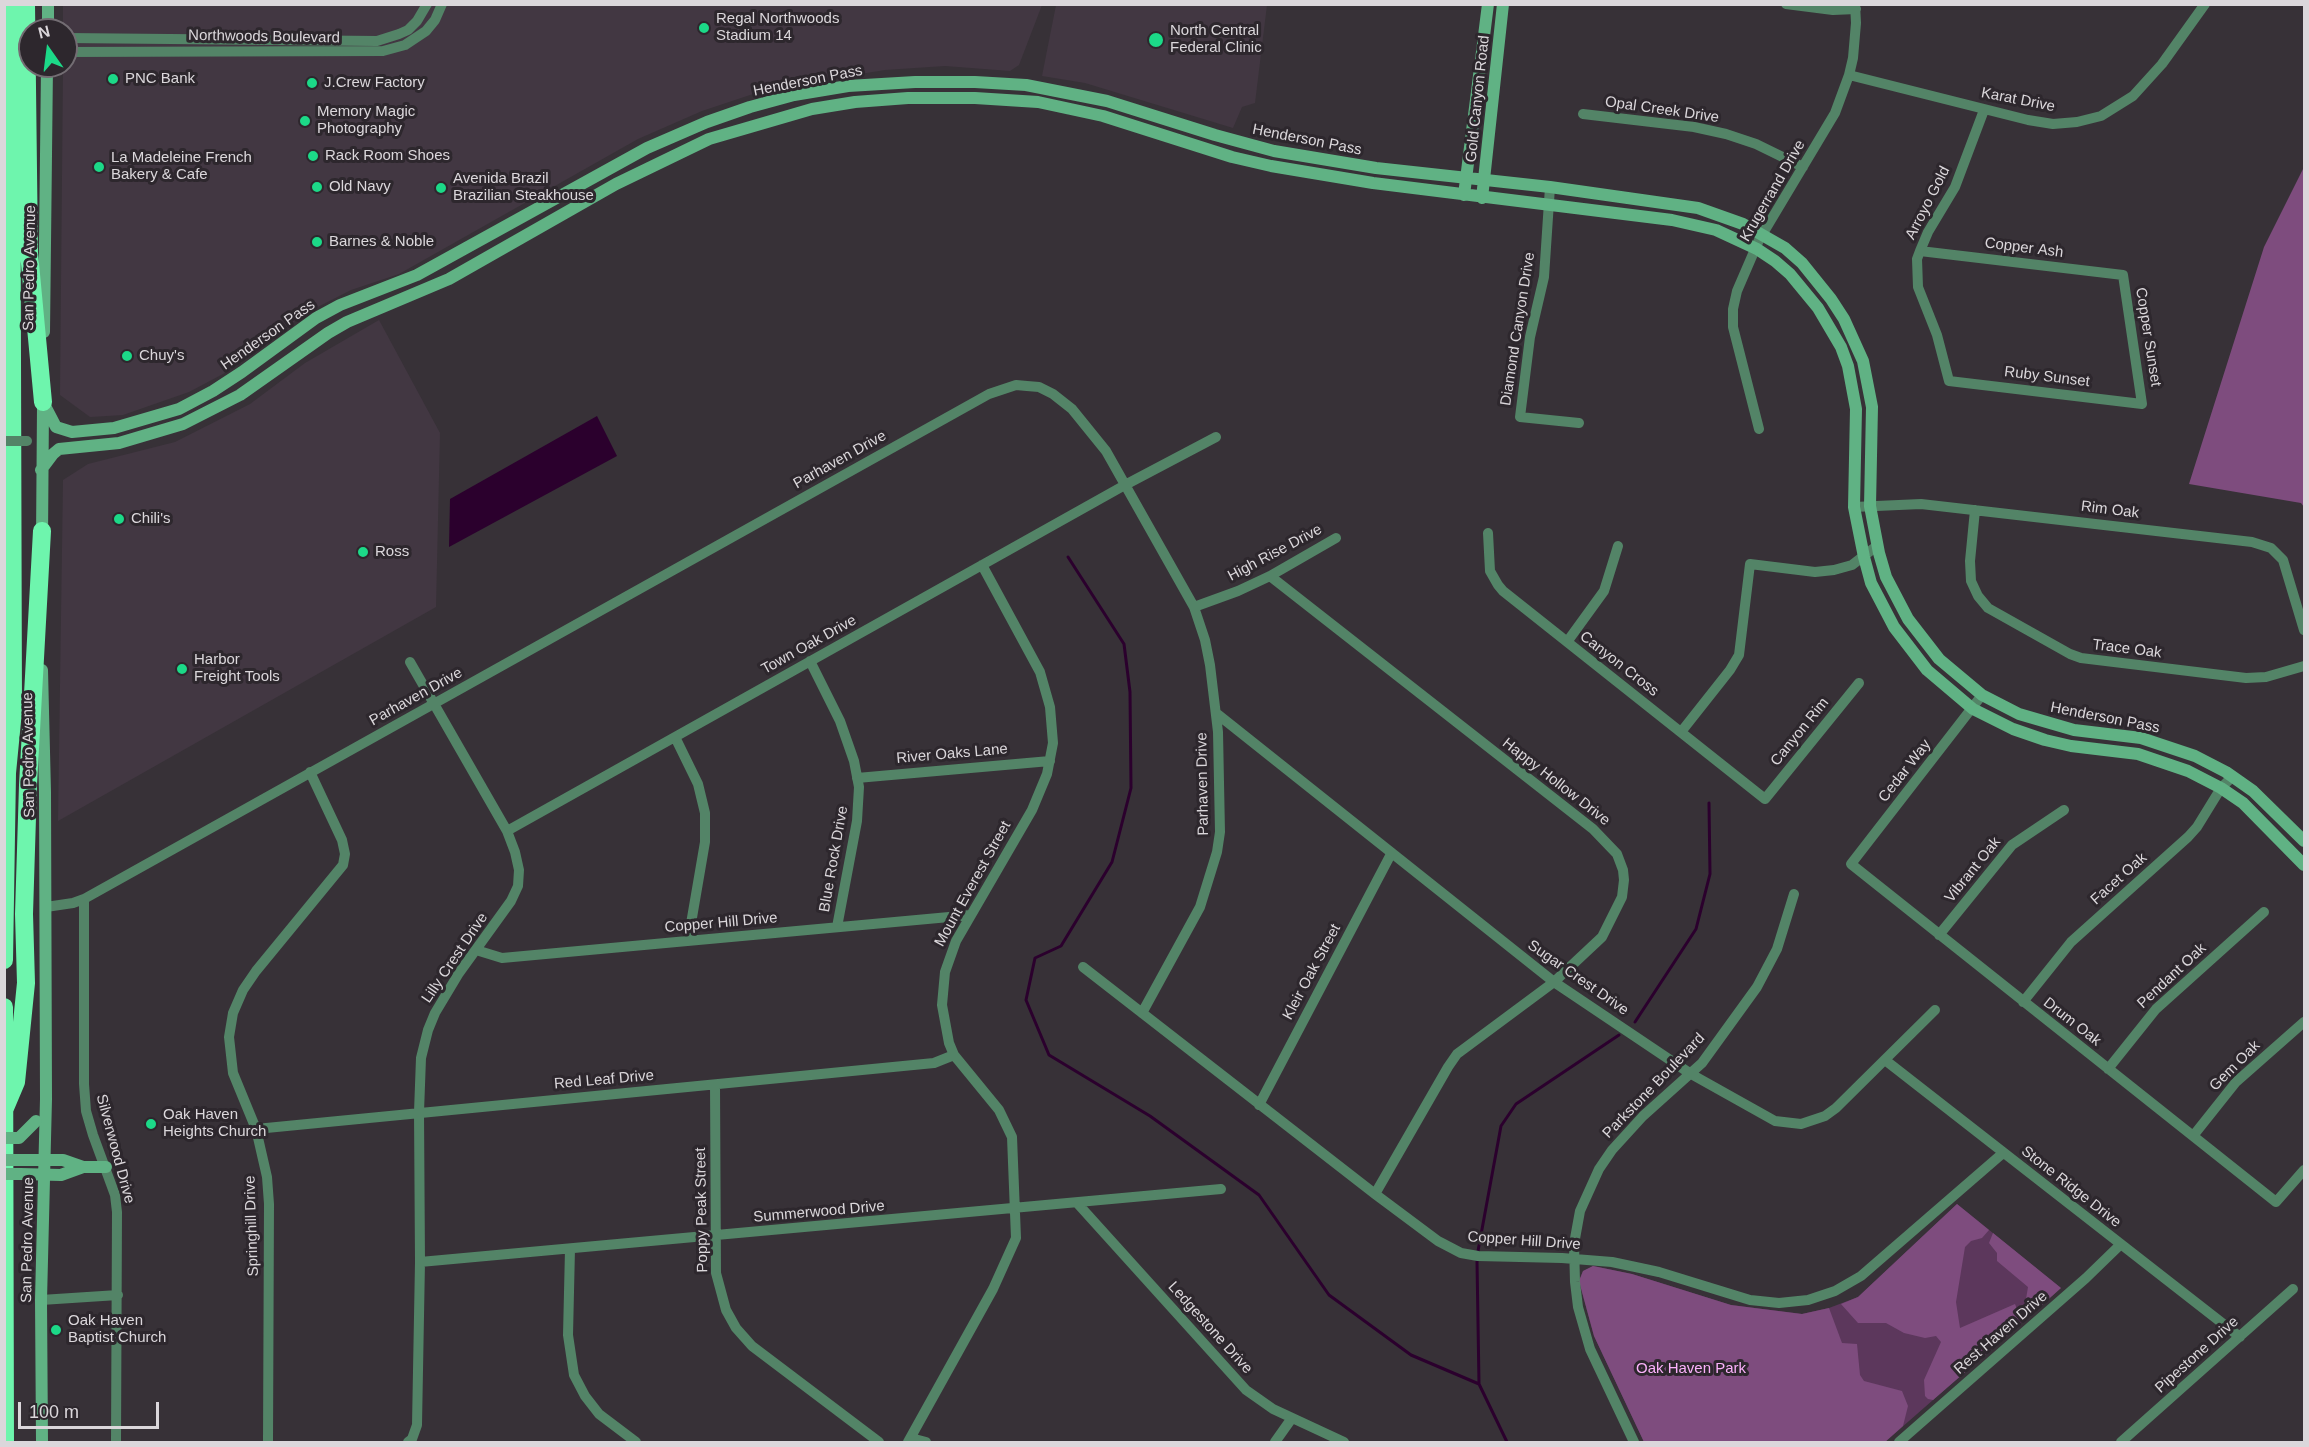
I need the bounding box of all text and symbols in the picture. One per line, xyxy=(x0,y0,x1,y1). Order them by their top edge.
place label: Regal Northwoods Stadium 14 xyxy=(716,10,839,45)
north arrow xyxy=(18,18,78,78)
marker: Regal Northwoods Stadium 14 xyxy=(697,21,711,35)
text: N xyxy=(36,22,52,42)
place label: North Central Federal Clinic xyxy=(1170,22,1262,57)
street label: Northwoods Boulevard xyxy=(188,27,340,47)
marker: North Central Federal Clinic xyxy=(1147,31,1165,49)
street label: Gold Canyon Road xyxy=(1462,35,1494,163)
street label: Henderson Pass xyxy=(752,62,864,100)
place label: PNC Bank xyxy=(125,70,195,88)
marker: PNC Bank xyxy=(106,72,120,86)
place label: J.Crew Factory xyxy=(324,74,425,92)
marker: J.Crew Factory xyxy=(305,76,319,90)
street label: Karat Drive xyxy=(1979,84,2057,116)
street label: Opal Creek Drive xyxy=(1604,93,1720,127)
place label: Memory Magic Photography xyxy=(317,103,415,138)
marker: Memory Magic Photography xyxy=(298,114,312,128)
street label: Henderson Pass xyxy=(1251,121,1363,159)
street label: Krugerrand Drive xyxy=(1737,137,1809,245)
place label: Rack Room Shoes xyxy=(325,147,450,165)
place label: La Madeleine French Bakery & Cafe xyxy=(111,149,252,184)
marker: Rack Room Shoes xyxy=(306,149,320,163)
marker: La Madeleine French Bakery & Cafe xyxy=(92,160,106,174)
street label: Arroyo Gold xyxy=(1902,163,1954,243)
place label: Avenida Brazil Brazilian Steakhouse xyxy=(453,170,594,205)
place label: Old Navy xyxy=(329,178,391,196)
marker: Old Navy xyxy=(310,180,324,194)
marker: Avenida Brazil Brazilian Steakhouse xyxy=(434,181,448,195)
street label: San Pedro Avenue xyxy=(20,205,40,331)
place label: Barnes & Noble xyxy=(329,233,434,251)
street label: Copper Ash xyxy=(1984,234,2064,262)
marker: Barnes & Noble xyxy=(310,235,324,249)
street label: Diamond Canyon Drive xyxy=(1497,251,1539,407)
street label: Copper Sunset xyxy=(2131,286,2165,388)
street label: Henderson Pass xyxy=(217,296,319,374)
place label: Chuy's xyxy=(139,347,184,365)
marker: Chuy's xyxy=(120,349,134,363)
street label: Ruby Sunset xyxy=(2003,363,2091,391)
street label: Parhaven Drive xyxy=(790,427,890,493)
street label: Rim Oak xyxy=(2080,498,2140,522)
place label: Chili's xyxy=(131,510,171,528)
marker: Chili's xyxy=(112,512,126,526)
street label: High Rise Drive xyxy=(1225,521,1325,585)
place label: Ross xyxy=(375,543,409,561)
marker: Ross xyxy=(356,545,370,559)
street label: Town Oak Drive xyxy=(758,611,860,679)
street label: Canyon Cross xyxy=(1576,628,1662,700)
street label: Trace Oak xyxy=(2091,636,2163,662)
place label: Harbor Freight Tools xyxy=(194,651,280,686)
marker: Harbor Freight Tools xyxy=(175,662,189,676)
street label: Parhaven Drive xyxy=(366,664,466,730)
street label: San Pedro Avenue xyxy=(19,692,39,818)
street label: Canyon Rim xyxy=(1767,694,1833,770)
street label: Henderson Pass xyxy=(2049,699,2161,737)
street label: Parhaven Drive xyxy=(1193,732,1213,836)
street label: Happy Hollow Drive xyxy=(1499,734,1613,830)
street label: Cedar Way xyxy=(1875,736,1935,806)
street label: River Oaks Lane xyxy=(896,740,1008,768)
street label: Blue Rock Drive xyxy=(816,804,852,914)
street label: Mount Everest Street xyxy=(931,818,1015,950)
street label: Vibrant Oak xyxy=(1941,834,2005,906)
street label: Facet Oak xyxy=(2087,849,2151,909)
street label: Lilly Crest Drive xyxy=(418,909,492,1007)
street label: Copper Hill Drive xyxy=(664,909,778,937)
street label: Kleir Oak Street xyxy=(1279,921,1345,1023)
street label: Sugar Crest Drive xyxy=(1524,936,1632,1020)
street label: Pendant Oak xyxy=(2134,940,2210,1012)
street label: Drum Oak xyxy=(2040,994,2104,1050)
street label: Parkstone Boulevard xyxy=(1599,1030,1709,1142)
street label: Gem Oak xyxy=(2206,1037,2264,1095)
street label: Red Leaf Drive xyxy=(553,1067,655,1093)
street label: Silverwood Drive xyxy=(92,1092,138,1206)
place label: Oak Haven Heights Church xyxy=(163,1106,266,1141)
marker: Oak Haven Heights Church xyxy=(144,1117,158,1131)
street label: Stone Ridge Drive xyxy=(2017,1142,2125,1232)
street label: Poppy Peak Street xyxy=(692,1147,712,1273)
street label: Springhill Drive xyxy=(241,1175,263,1277)
street label: San Pedro Avenue xyxy=(18,1177,38,1303)
street label: Summerwood Drive xyxy=(753,1197,885,1227)
street label: Copper Hill Drive xyxy=(1467,1228,1581,1254)
street label: Ledgestone Drive xyxy=(1164,1278,1256,1378)
street label: Rest Haven Drive xyxy=(1951,1288,2051,1378)
place label: Oak Haven Baptist Church xyxy=(68,1312,166,1347)
street label: Pipestone Drive xyxy=(2152,1313,2242,1397)
marker: Oak Haven Baptist Church xyxy=(49,1323,63,1337)
park label: Oak Haven Park xyxy=(1636,1360,1746,1378)
scale bar xyxy=(21,1390,162,1428)
text: 100 m xyxy=(29,1402,79,1422)

